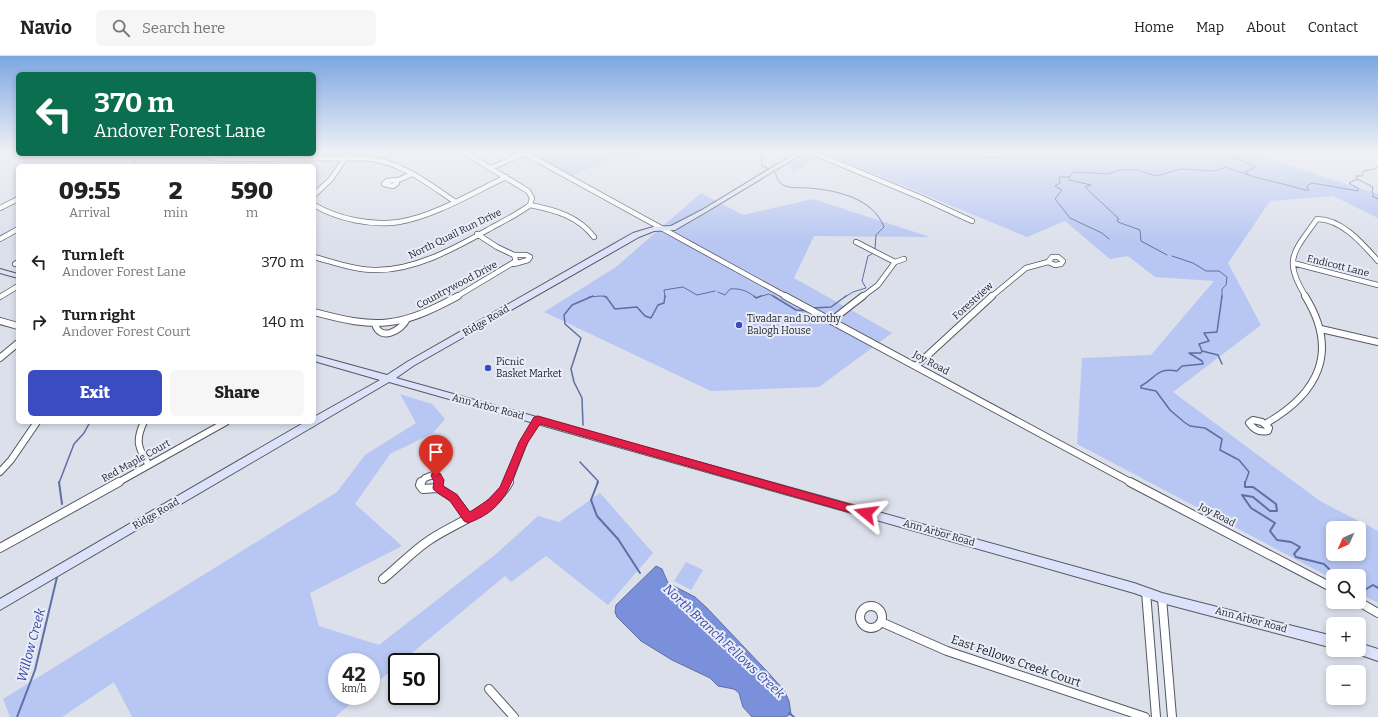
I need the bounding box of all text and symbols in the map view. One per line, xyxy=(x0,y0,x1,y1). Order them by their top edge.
search box xyxy=(96,10,376,46)
text: Navio xyxy=(20,16,72,39)
icon: search xyxy=(110,17,132,39)
text: Search here xyxy=(142,19,225,37)
text: Home xyxy=(1134,19,1174,36)
text: Map xyxy=(1196,19,1224,36)
text: About xyxy=(1246,19,1286,36)
text: Contact xyxy=(1308,19,1358,36)
text: 370 m xyxy=(94,86,174,119)
icon: left xyxy=(28,88,80,140)
text: Andover Forest Lane xyxy=(94,120,266,142)
text: 09:55 xyxy=(59,177,121,205)
text: 2 xyxy=(169,177,183,205)
text: 590 xyxy=(231,177,273,205)
text: Arrival xyxy=(69,205,110,220)
text: min xyxy=(163,205,188,220)
text: m xyxy=(246,205,258,220)
street label: North Quail Run Drive xyxy=(406,206,504,262)
text: Turn left xyxy=(62,246,124,264)
icon: left xyxy=(28,251,50,273)
street label: Endicott Lane xyxy=(1306,252,1370,280)
text: 370 m xyxy=(261,253,304,271)
street label: Countrywood Drive xyxy=(414,259,500,311)
text: Andover Forest Lane xyxy=(62,264,186,279)
street label: Forestview xyxy=(950,279,996,322)
street label: Ridge Road xyxy=(461,303,511,339)
text: Turn right xyxy=(62,306,135,324)
icon: right xyxy=(28,311,50,333)
text: 140 m xyxy=(262,313,304,331)
place label: Tivadar and Dorothy Balogh House xyxy=(747,313,842,337)
marker: Tivadar and Dorothy Balogh House xyxy=(734,320,744,330)
text: Andover Forest Court xyxy=(62,324,190,339)
street label: Joy Road xyxy=(910,348,951,378)
place label: Picnic Basket Market xyxy=(496,356,562,380)
marker: Picnic Basket Market xyxy=(483,363,493,373)
button: Exit xyxy=(28,370,162,416)
button: Share xyxy=(170,370,304,416)
street label: Ann Arbor Road xyxy=(451,392,525,422)
pin xyxy=(419,435,453,476)
street label: Red Maple Court xyxy=(100,437,173,485)
icon: arrive xyxy=(425,441,447,463)
position arrow xyxy=(845,492,887,534)
street label: Ridge Road xyxy=(131,496,181,532)
street label: Joy Road xyxy=(1196,500,1237,529)
street label: Ann Arbor Road xyxy=(902,517,976,549)
north arrow xyxy=(1326,521,1366,561)
map controls xyxy=(1326,521,1366,705)
button: search xyxy=(1326,569,1366,609)
water label: North Branch Fellows Creek xyxy=(660,581,788,702)
street label: Ann Arbor Road xyxy=(1214,605,1288,635)
water label: Willow Creek xyxy=(14,606,48,683)
button: + xyxy=(1326,617,1366,657)
street label: East Fellows Creek Court xyxy=(949,632,1083,690)
speed limit sign: 50 xyxy=(388,653,440,705)
text: 42 xyxy=(342,662,366,686)
button: − xyxy=(1326,665,1366,705)
text: km/h xyxy=(342,683,366,695)

